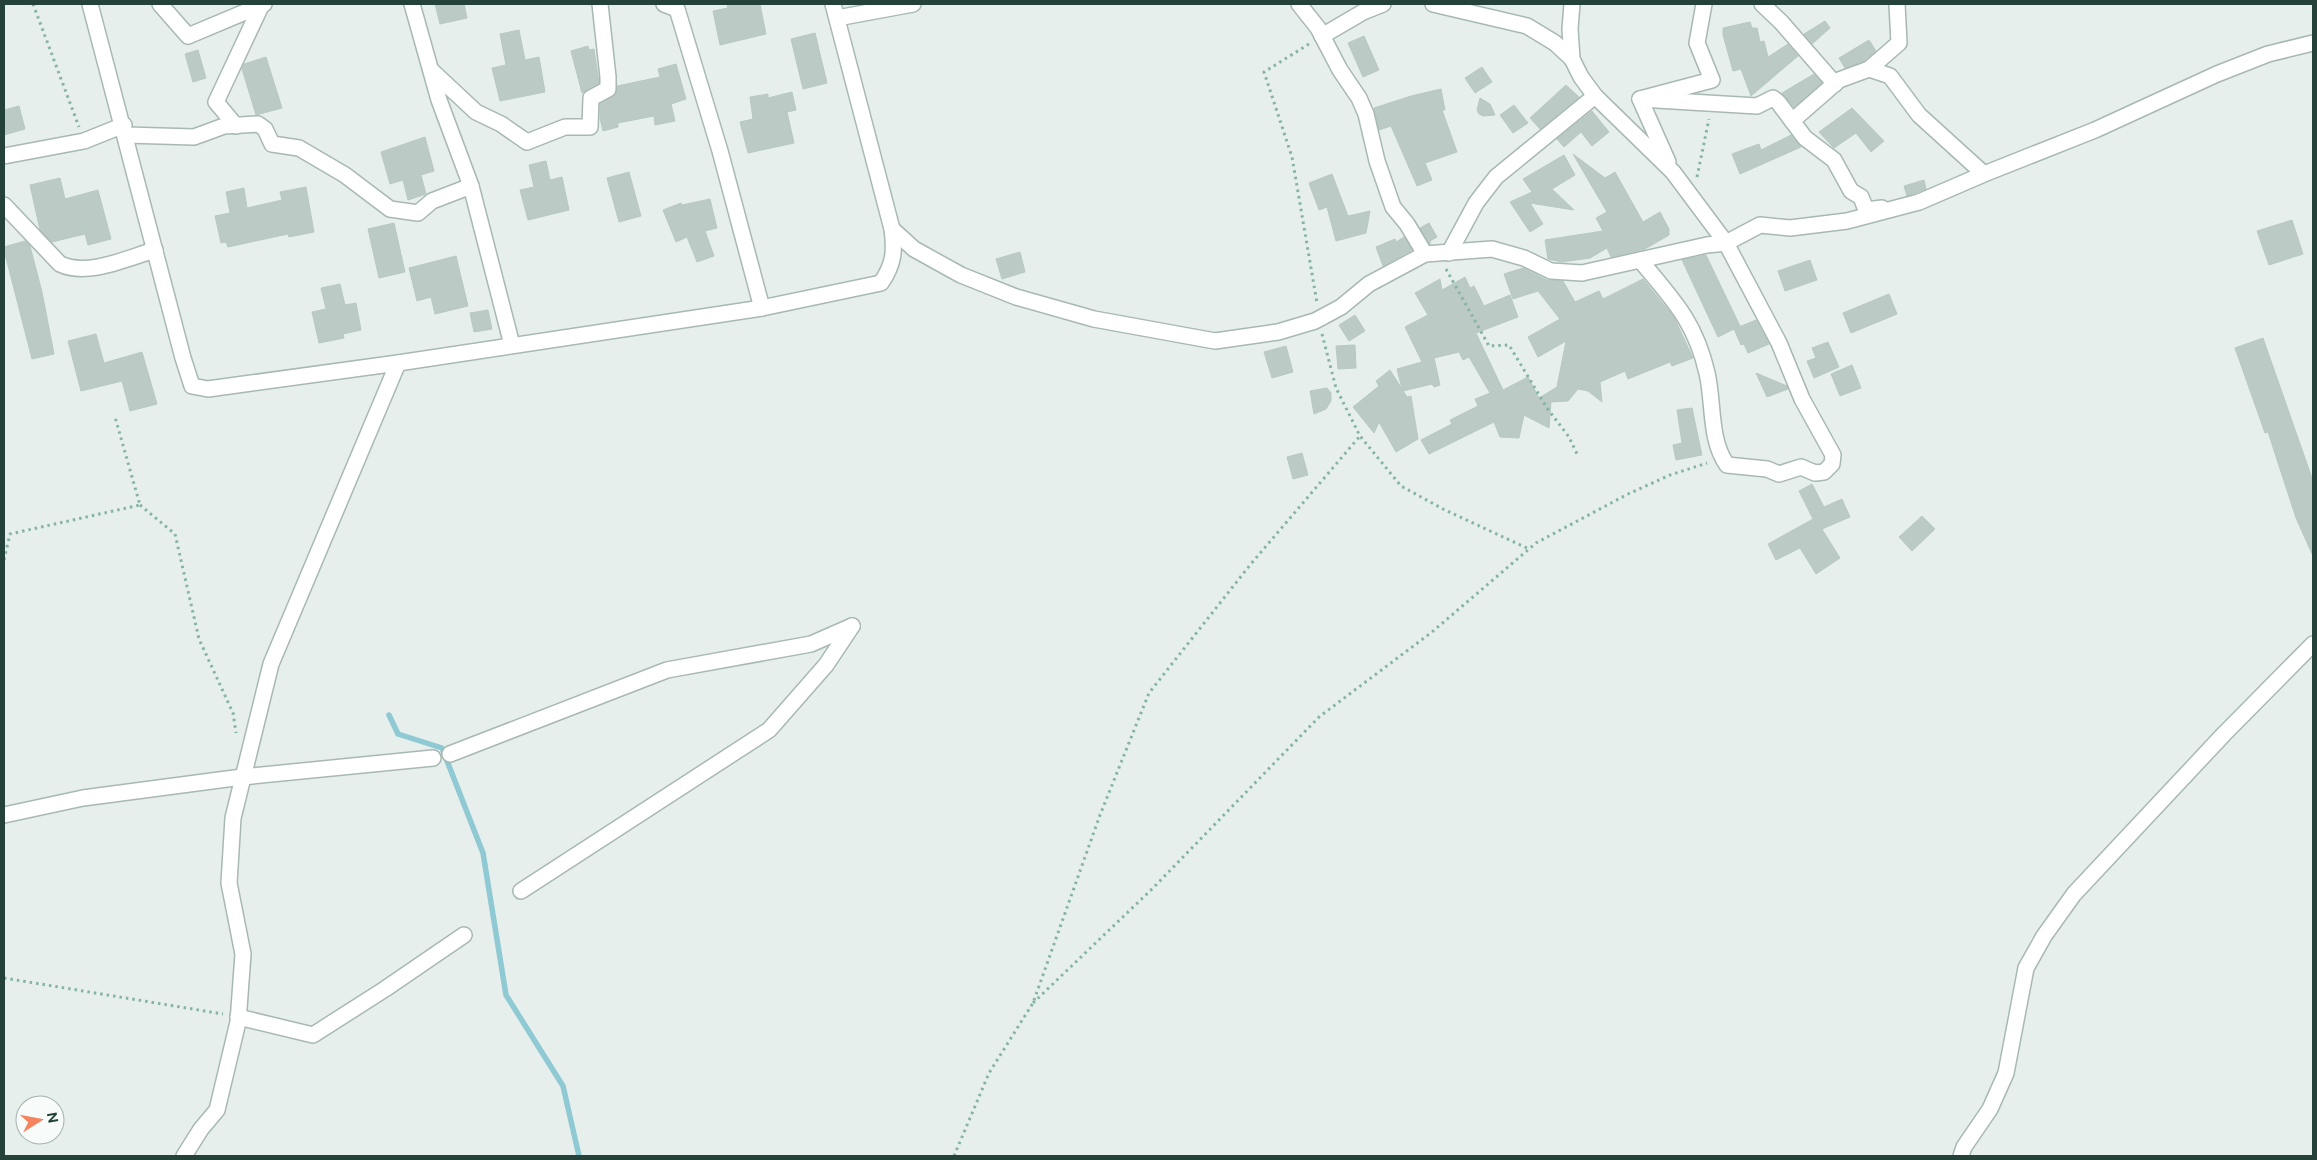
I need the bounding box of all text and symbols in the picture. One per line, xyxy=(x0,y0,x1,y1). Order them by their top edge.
north arrow xyxy=(15,1095,65,1145)
text: N xyxy=(43,1111,62,1125)

